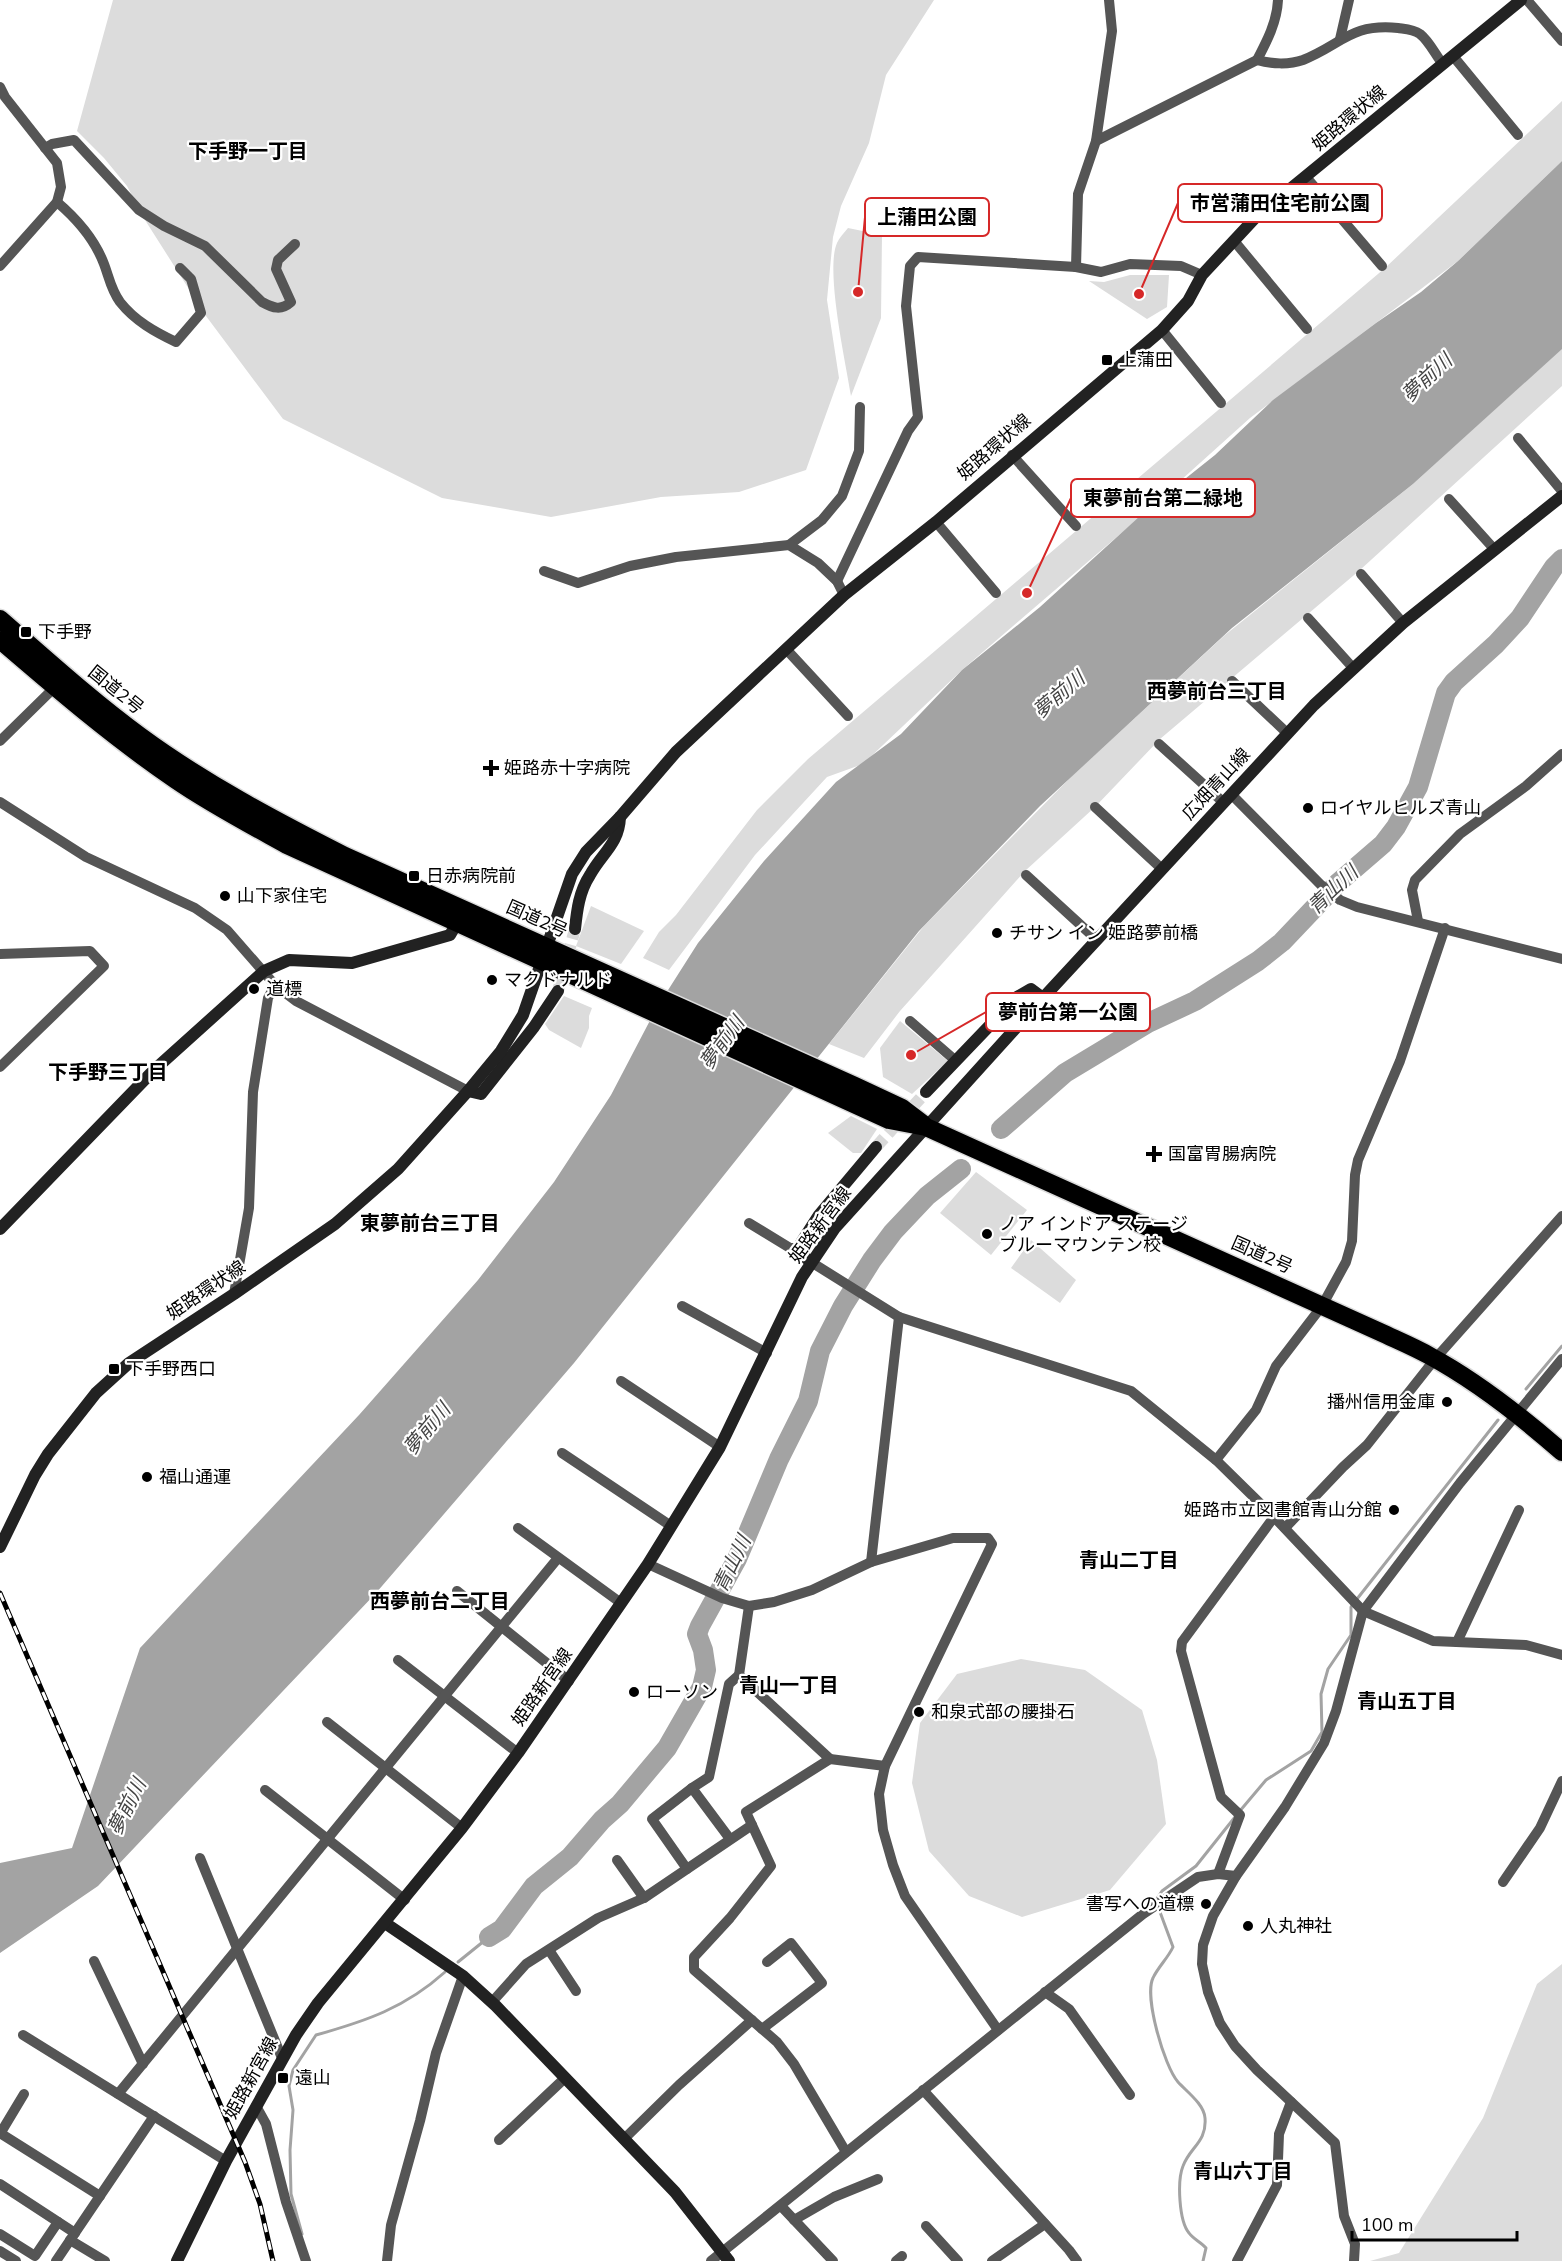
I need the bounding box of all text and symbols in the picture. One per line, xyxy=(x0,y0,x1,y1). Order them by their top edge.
street label: 姫路環状線 xyxy=(1307,80,1391,156)
district label: 下手野一丁目 xyxy=(188,138,308,165)
callout: 市営蒲田住宅前公園 xyxy=(1178,184,1382,222)
text: 市営蒲田住宅前公園 xyxy=(1190,190,1370,217)
callout: 上蒲田公園 xyxy=(865,198,989,236)
text: 上蒲田公園 xyxy=(877,204,977,231)
water label: 夢前川 xyxy=(1396,346,1460,408)
place label: 上蒲田 xyxy=(1119,348,1173,372)
marker: 上蒲田 xyxy=(1100,353,1114,367)
street label: 姫路環状線 xyxy=(952,408,1036,486)
callout: 東夢前台第二緑地 xyxy=(1071,479,1255,517)
text: 東夢前台第二緑地 xyxy=(1083,485,1243,512)
place label: 下手野 xyxy=(38,620,92,644)
marker: 下手野 xyxy=(19,625,33,639)
street label: 国道2号 xyxy=(83,660,149,720)
water label: 夢前川 xyxy=(1027,664,1092,725)
district label: 西夢前台三丁目 xyxy=(1147,678,1287,705)
street label: 広畑青山線 xyxy=(1177,743,1255,825)
place label: 姫路赤十字病院 xyxy=(504,756,630,780)
marker: 姫路赤十字病院 xyxy=(482,759,500,777)
place label: ロイヤルヒルズ青山 xyxy=(1320,796,1481,820)
marker: ロイヤルヒルズ青山 xyxy=(1301,801,1315,815)
water label: 青山川 xyxy=(1302,858,1366,920)
place label: 日赤病院前 xyxy=(426,864,516,888)
marker: 日赤病院前 xyxy=(407,869,421,883)
place label: 山下家住宅 xyxy=(237,884,327,908)
marker: 山下家住宅 xyxy=(218,889,232,903)
street label: 国道2号 xyxy=(503,895,571,943)
place label: チサン イン 姫路夢前橋 xyxy=(1009,921,1198,945)
marker: チサン イン 姫路夢前橋 xyxy=(990,926,1004,940)
place label: マクドナルド xyxy=(504,968,612,992)
marker: マクドナルド xyxy=(485,973,499,987)
place label: 道標 xyxy=(266,977,302,1001)
marker: 道標 xyxy=(247,982,261,996)
callout: 夢前台第一公園 xyxy=(986,993,1150,1031)
text: 夢前台第一公園 xyxy=(998,999,1138,1026)
water label: 夢前川 xyxy=(693,1009,752,1075)
district label: 下手野三丁目 xyxy=(48,1059,168,1086)
place label: 国富胃腸病院 xyxy=(1168,1142,1276,1166)
marker: 国富胃腸病院 xyxy=(1145,1145,1163,1163)
street label: 姫路新宮線 xyxy=(783,1182,857,1268)
district label: 東夢前台三丁目 xyxy=(360,1210,500,1237)
place label: ノア インドア ステージ ブルーマウンテン校 xyxy=(999,1212,1188,1257)
marker: ノア インドア ステージ ブルーマウンテン校 xyxy=(980,1227,994,1241)
street label: 国道2号 xyxy=(1228,1231,1296,1279)
street label: 姫路環状線 xyxy=(162,1255,250,1325)
place label: 下手野西口 xyxy=(126,1357,216,1381)
marker: 下手野西口 xyxy=(107,1362,121,1376)
place label: 播州信用金庫 xyxy=(1327,1390,1435,1414)
marker: 播州信用金庫 xyxy=(1440,1395,1454,1409)
water label: 夢前川 xyxy=(397,1396,458,1461)
place label: 福山通運 xyxy=(159,1465,231,1489)
marker: 福山通運 xyxy=(140,1470,154,1484)
place label: 姫路市立図書館青山分館 xyxy=(1184,1498,1382,1522)
marker: 姫路市立図書館青山分館 xyxy=(1387,1503,1401,1517)
water label: 青山川 xyxy=(707,1529,758,1597)
district label: 青山二丁目 xyxy=(1079,1547,1179,1574)
district label: 西夢前台二丁目 xyxy=(370,1588,510,1615)
street label: 姫路新宮線 xyxy=(506,1643,578,1731)
district label: 青山一丁目 xyxy=(739,1672,839,1699)
place label: ローソン xyxy=(646,1680,718,1704)
marker: ローソン xyxy=(627,1685,641,1699)
district label: 青山五丁目 xyxy=(1357,1688,1457,1715)
place label: 和泉式部の腰掛石 xyxy=(931,1700,1075,1724)
marker: 和泉式部の腰掛石 xyxy=(912,1705,926,1719)
water label: 夢前川 xyxy=(101,1772,154,1840)
place label: 書写への道標 xyxy=(1086,1892,1194,1916)
marker: 書写への道標 xyxy=(1199,1897,1213,1911)
place label: 人丸神社 xyxy=(1260,1914,1332,1938)
marker: 人丸神社 xyxy=(1241,1919,1255,1933)
street label: 姫路新宮線 xyxy=(219,2033,283,2123)
place label: 遠山 xyxy=(295,2066,331,2090)
marker: 遠山 xyxy=(276,2071,290,2085)
district label: 青山六丁目 xyxy=(1193,2158,1293,2185)
scale bar xyxy=(1352,2204,1517,2242)
text: 100 m xyxy=(1361,2213,1413,2237)

